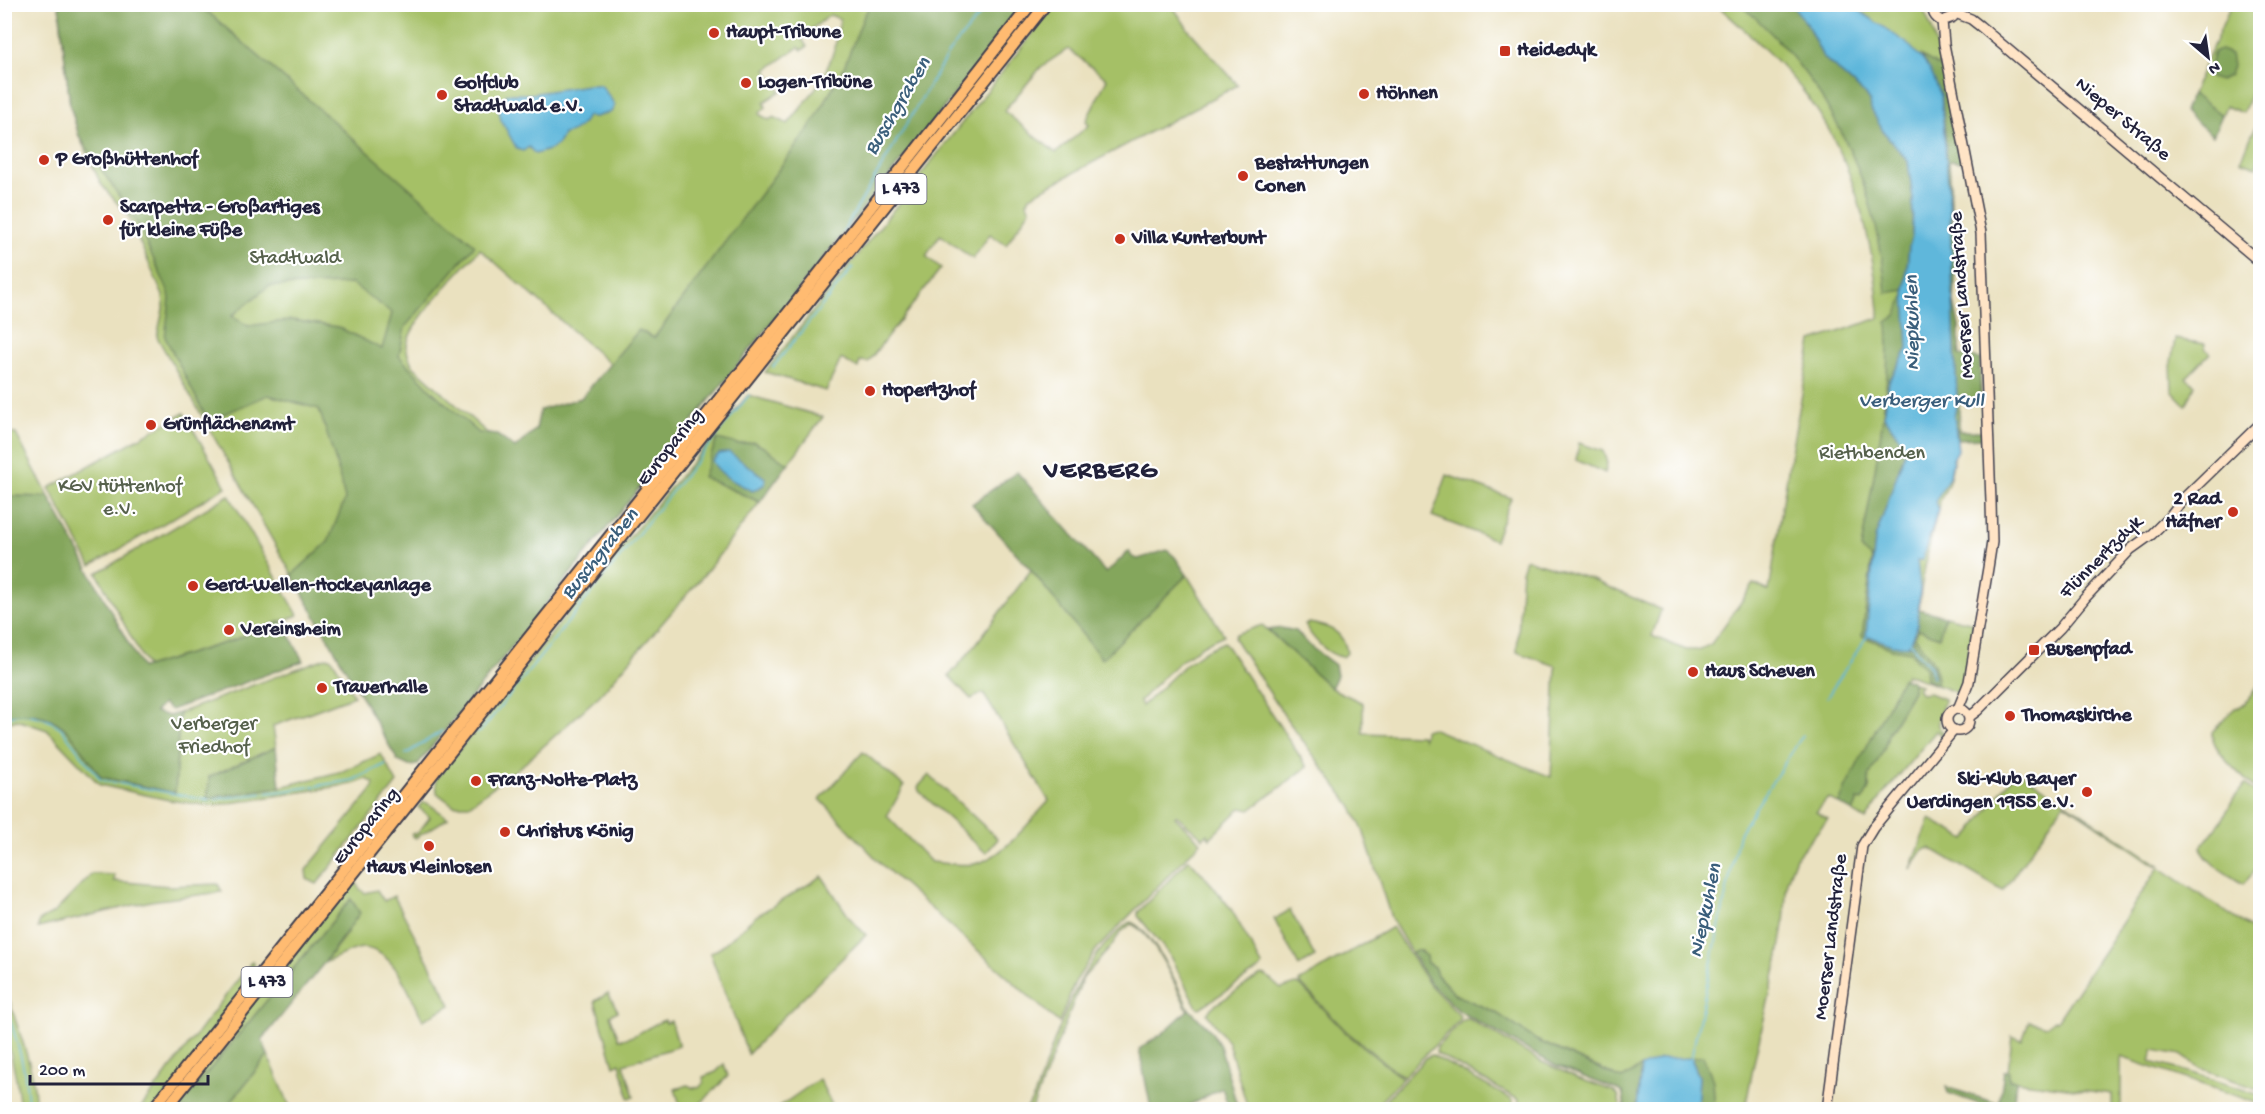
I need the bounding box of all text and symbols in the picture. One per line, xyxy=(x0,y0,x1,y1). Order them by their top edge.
place label: Haupt-Tribune xyxy=(726,22,842,45)
marker: Haupt-Tribune xyxy=(707,26,721,40)
north arrow xyxy=(2178,27,2238,87)
place label: Heidedyk xyxy=(1517,40,1598,63)
marker: Heidedyk xyxy=(1498,44,1512,58)
water label: Buschgraben xyxy=(860,53,938,160)
text: N xyxy=(2204,56,2223,78)
place label: Logen-Tribüne xyxy=(758,72,873,95)
place label: Golfclub Stadtwald e.V. xyxy=(454,73,584,119)
street label: Nieper Straße xyxy=(2069,73,2175,167)
marker: Logen-Tribüne xyxy=(739,76,753,90)
place label: Höhnen xyxy=(1376,83,1438,106)
marker: Höhnen xyxy=(1357,87,1371,101)
marker: Golfclub Stadtwald e.V. xyxy=(435,88,449,102)
place label: P Großhüttenhof xyxy=(55,149,199,172)
marker: P Großhüttenhof xyxy=(37,153,51,167)
place label: Bestattungen Conen xyxy=(1254,153,1369,199)
marker: Bestattungen Conen xyxy=(1236,169,1250,183)
road number: L 473 xyxy=(876,174,926,204)
place label: Scarpetta - Großartiges für kleine Füße xyxy=(119,197,321,243)
street label: Moerser Landstraße xyxy=(1946,210,1980,379)
marker: Scarpetta - Großartiges für kleine Füße xyxy=(101,213,115,227)
place label: Villa Kunterbunt xyxy=(1131,228,1267,251)
marker: Villa Kunterbunt xyxy=(1113,232,1127,246)
park label: Stadtwald xyxy=(249,248,343,271)
water label: Niepkuhlen xyxy=(1901,274,1927,371)
place label: Hopertzhof xyxy=(882,380,977,403)
marker: Hopertzhof xyxy=(863,384,877,398)
water label: Verberger Kull xyxy=(1858,390,1985,415)
street label: Europaring xyxy=(633,405,709,491)
place label: Grünflächenamt xyxy=(163,414,296,437)
marker: Grünflächenamt xyxy=(144,418,158,432)
park label: Riethbenden xyxy=(1819,443,1925,466)
district label: VERBERG xyxy=(1043,457,1158,488)
park label: KGV Hüttenhof e.V. xyxy=(58,476,184,522)
place label: 2 Rad Häfner xyxy=(2165,489,2223,535)
water label: Buschgraben xyxy=(557,504,646,605)
marker: 2 Rad Häfner xyxy=(2226,505,2240,519)
street label: Flünnertzdyk xyxy=(2055,510,2150,605)
place label: Gerd-Wellen-Hockeyanlage xyxy=(205,575,431,598)
marker: Gerd-Wellen-Hockeyanlage xyxy=(186,579,200,593)
place label: Vereinsheim xyxy=(240,619,341,642)
marker: Vereinsheim xyxy=(222,623,236,637)
place label: Busenpfad xyxy=(2045,639,2134,662)
marker: Busenpfad xyxy=(2027,643,2041,657)
place label: Haus Scheven xyxy=(1705,661,1815,684)
marker: Haus Scheven xyxy=(1686,665,1700,679)
place label: Trauerhalle xyxy=(332,677,428,700)
marker: Trauerhalle xyxy=(315,681,329,695)
place label: Thomaskirche xyxy=(2020,705,2132,728)
marker: Thomaskirche xyxy=(2003,709,2017,723)
park label: Verberger Friedhof xyxy=(170,714,259,760)
place label: Ski-Klub Bayer Uerdingen 1955 e.V. xyxy=(1907,769,2077,815)
place label: Franz-Nolte-Platz xyxy=(487,770,638,793)
marker: Franz-Nolte-Platz xyxy=(469,774,483,788)
street label: Europaring xyxy=(329,784,405,870)
marker: Ski-Klub Bayer Uerdingen 1955 e.V. xyxy=(2080,785,2094,799)
place label: Christus König xyxy=(516,821,634,844)
marker: Christus König xyxy=(498,825,512,839)
marker: Haus Kleinlosen xyxy=(422,839,436,853)
street label: Moerser Landstraße xyxy=(1810,852,1854,1021)
place label: Haus Kleinlosen xyxy=(366,857,492,880)
water label: Niepkuhlen xyxy=(1685,861,1729,960)
road number: L 473 xyxy=(242,967,292,997)
scale bar xyxy=(30,1048,208,1086)
text: 200 m xyxy=(39,1061,86,1082)

